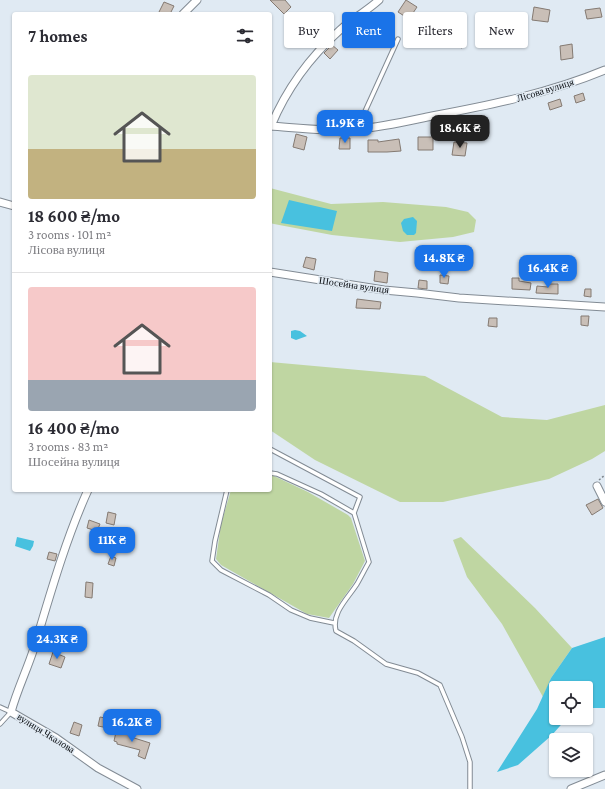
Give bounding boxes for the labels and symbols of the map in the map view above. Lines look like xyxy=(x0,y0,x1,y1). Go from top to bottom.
street label: Лісова вулиця xyxy=(515,76,575,104)
pin: 11.9K ₴ xyxy=(308,110,382,144)
pin: 18.6K ₴ xyxy=(423,115,497,149)
pin: 14.8K ₴ xyxy=(407,245,481,279)
pin: 16.4K ₴ xyxy=(511,255,585,289)
street label: Шосейна вулиця xyxy=(318,275,390,295)
pin: 11K ₴ xyxy=(84,527,140,561)
pin: 24.3K ₴ xyxy=(20,626,94,660)
pin: 16.2K ₴ xyxy=(95,709,169,743)
street label: вулиця Чкалова xyxy=(15,711,77,755)

